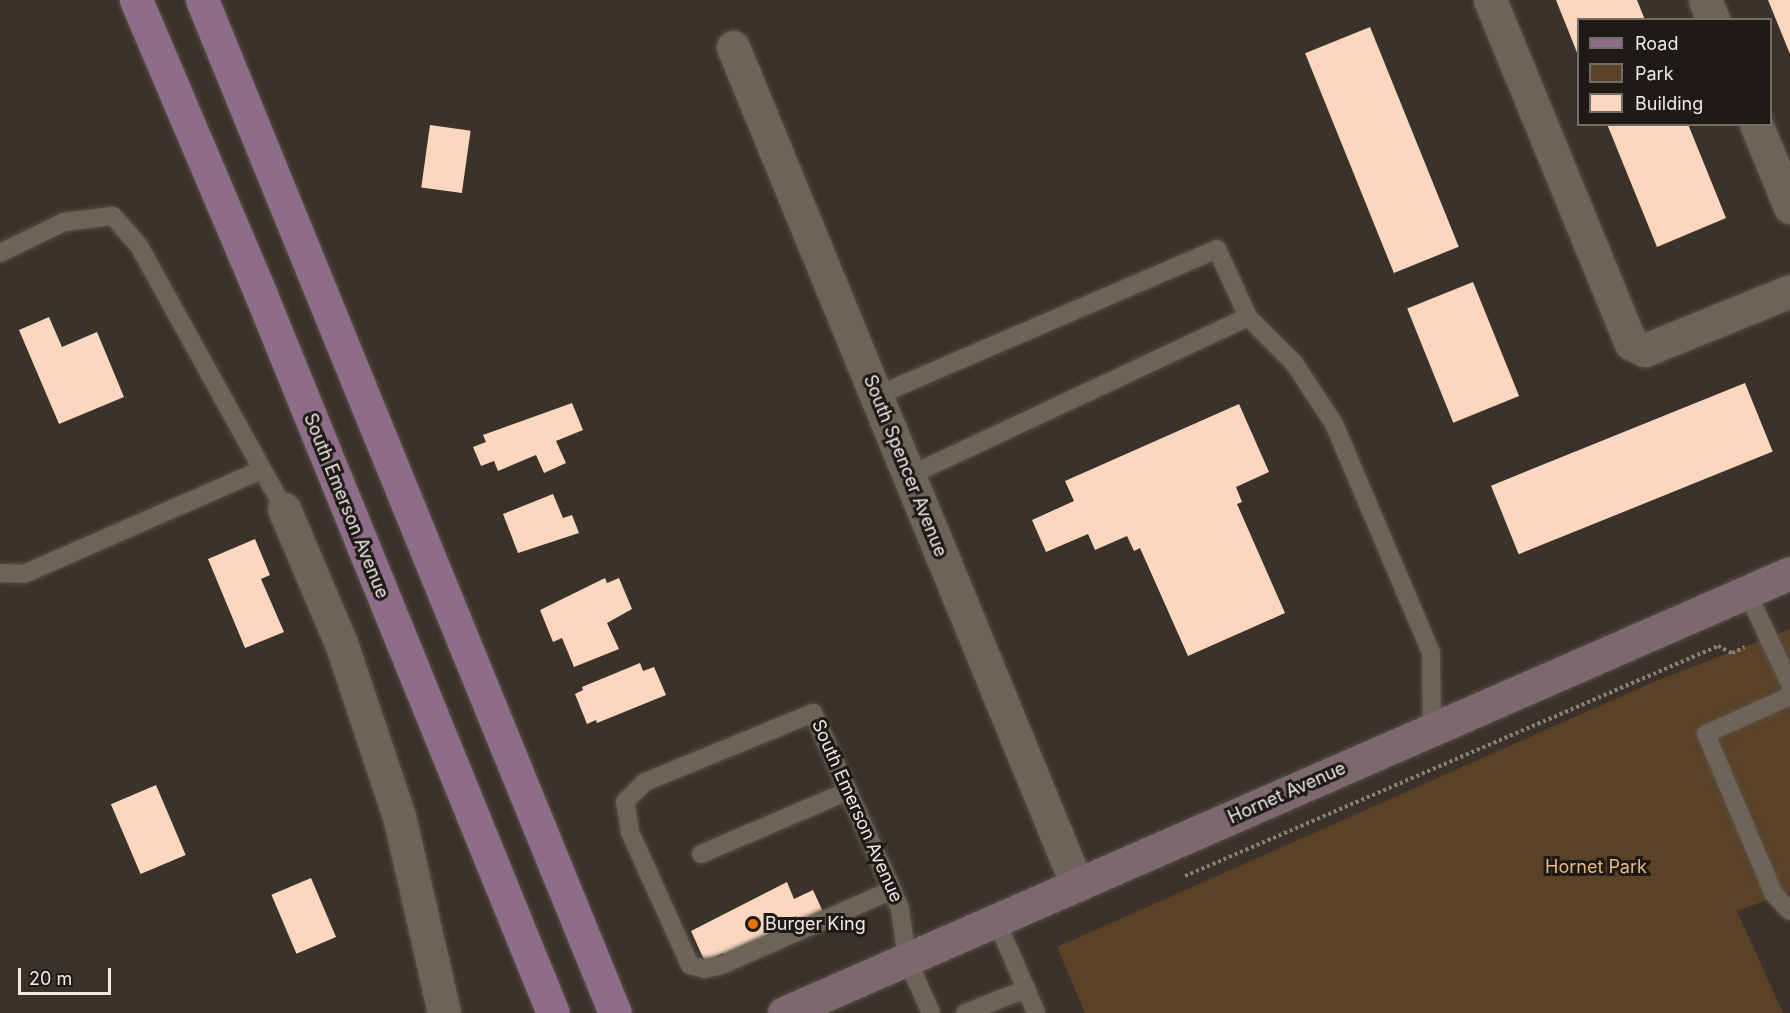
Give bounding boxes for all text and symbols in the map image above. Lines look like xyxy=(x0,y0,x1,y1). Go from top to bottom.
legend xyxy=(1577,18,1772,126)
text: Road xyxy=(1635,33,1678,54)
text: Park xyxy=(1635,63,1674,84)
text: Building xyxy=(1635,93,1703,114)
street label: South Spencer Avenue xyxy=(859,372,951,560)
street label: South Emerson Avenue xyxy=(299,410,393,602)
street label: South Emerson Avenue xyxy=(807,716,907,906)
street label: Hornet Avenue xyxy=(1225,757,1349,829)
park label: Hornet Park xyxy=(1545,856,1647,878)
place label: Burger King xyxy=(765,913,866,935)
marker: Burger King xyxy=(746,917,760,931)
scale bar xyxy=(21,956,114,994)
text: 20 m xyxy=(29,968,72,989)

